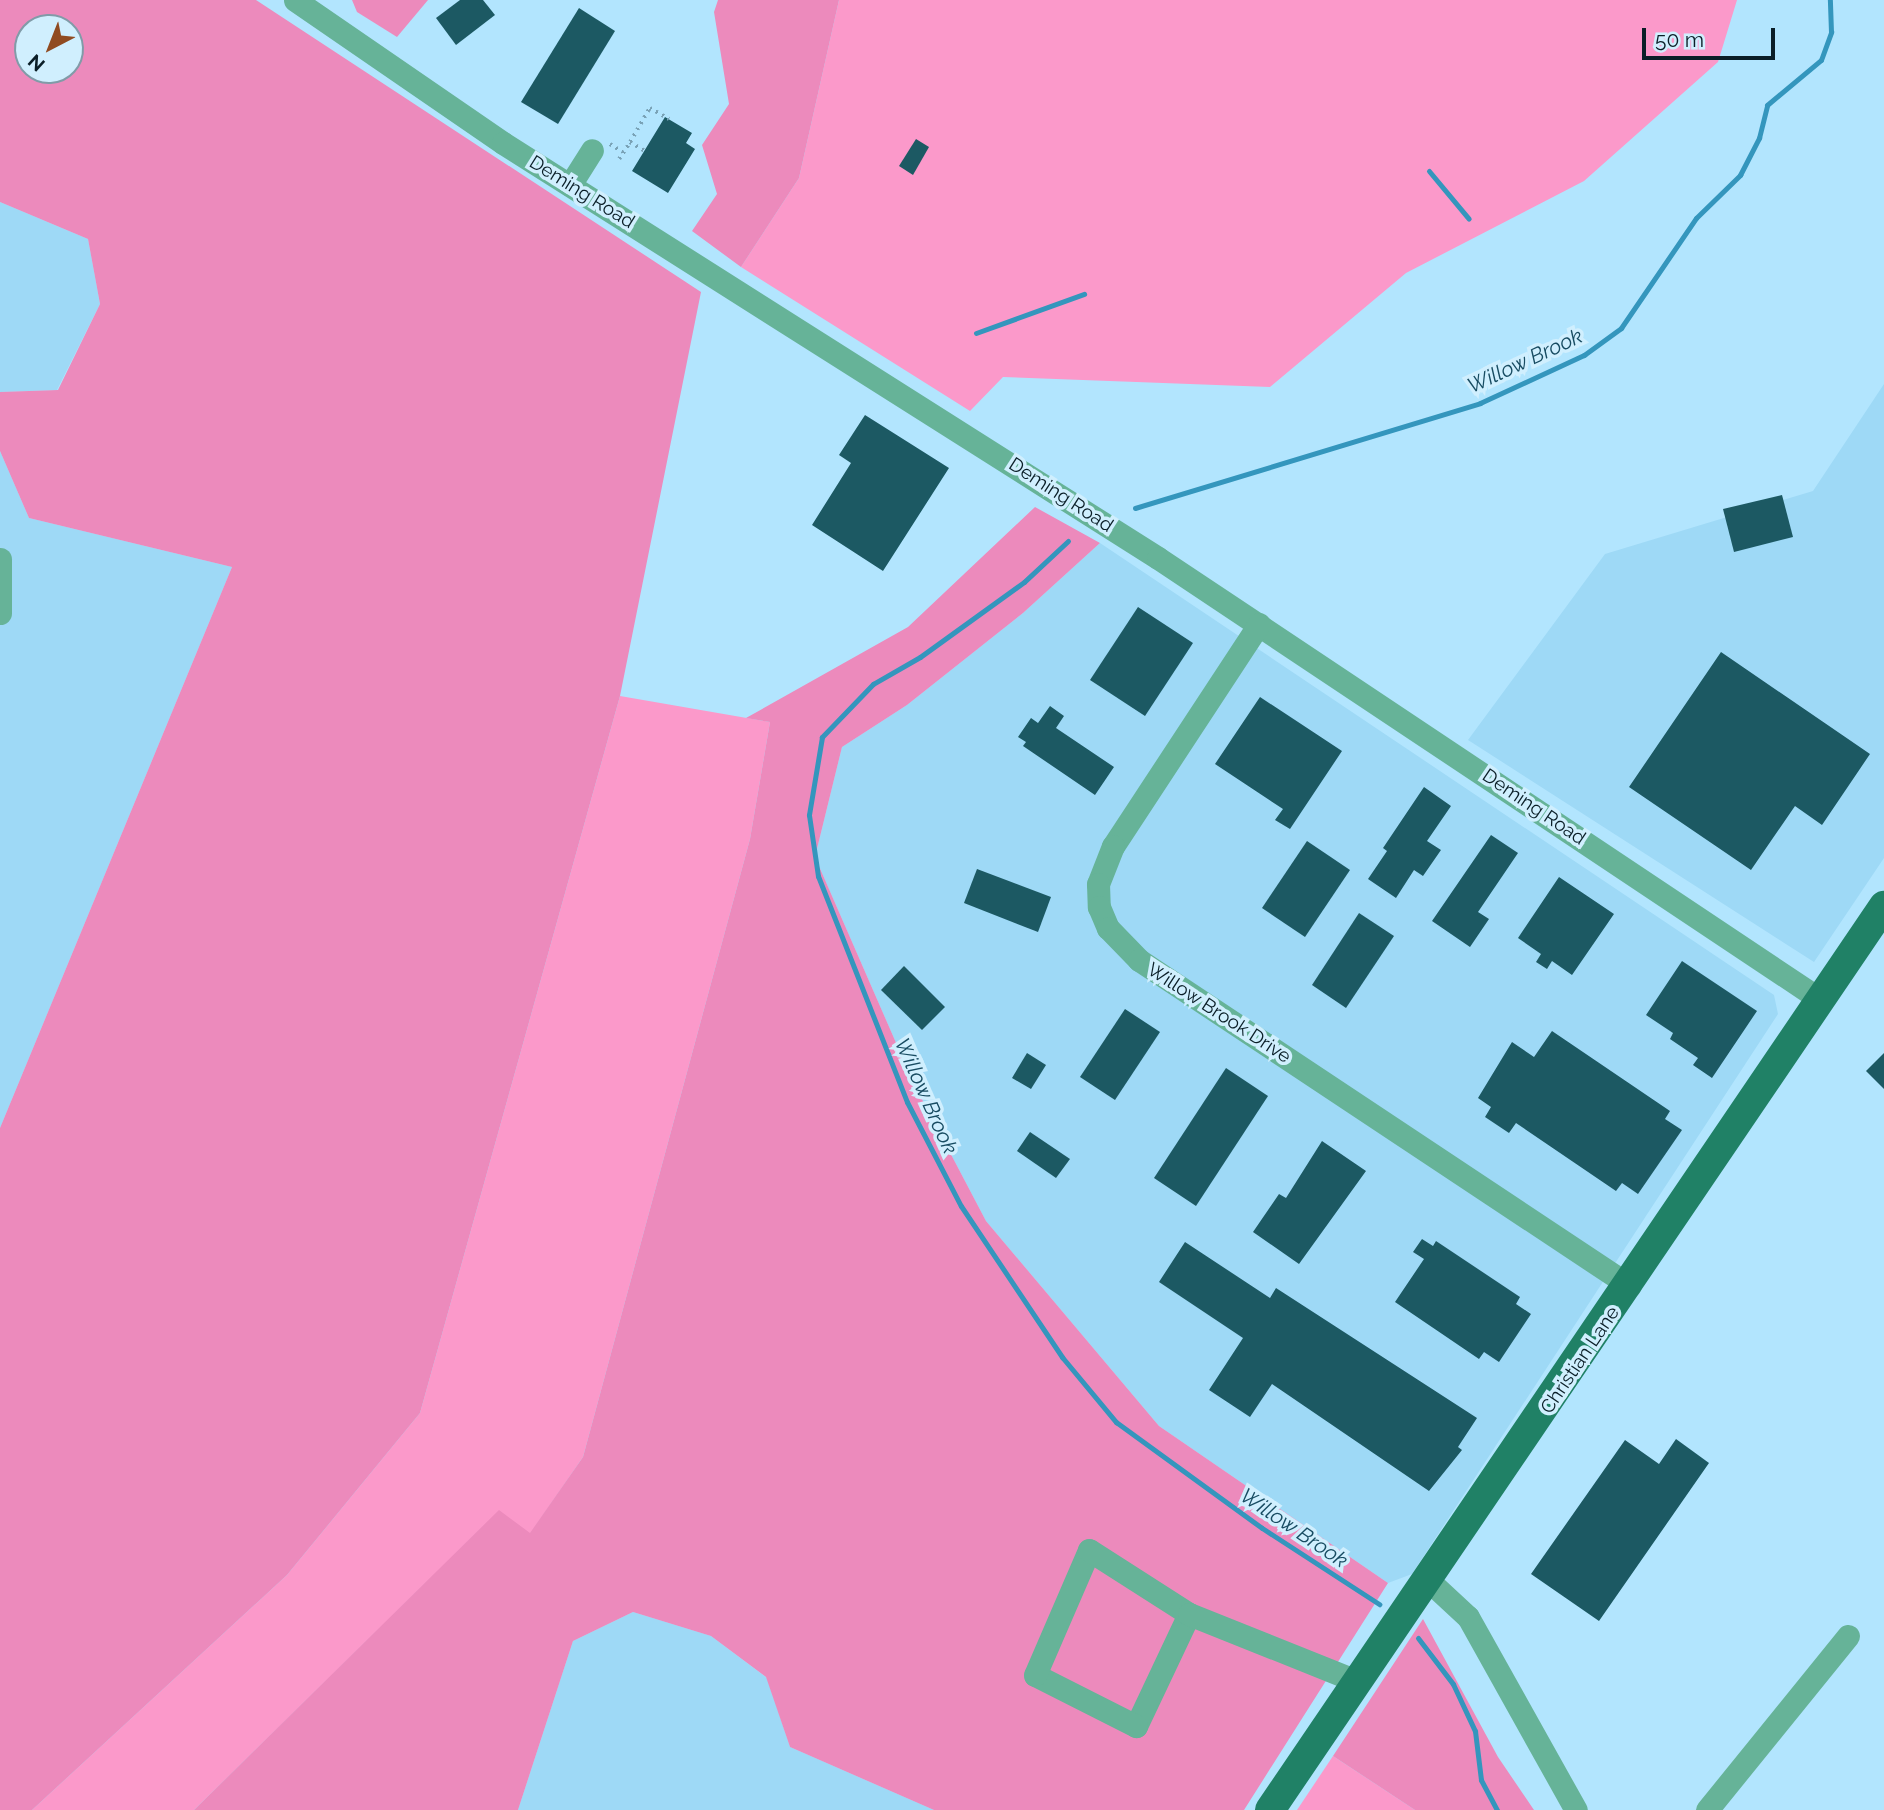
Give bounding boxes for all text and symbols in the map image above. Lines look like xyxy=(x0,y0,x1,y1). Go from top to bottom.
north arrow xyxy=(14,14,84,84)
scale bar xyxy=(1646,14,1779,58)
text: 50 m xyxy=(1655,27,1704,52)
text: N xyxy=(24,50,49,76)
street label: Deming Road xyxy=(525,151,639,233)
water label: Willow Brook xyxy=(1463,323,1587,399)
street label: Deming Road xyxy=(1005,453,1117,537)
street label: Deming Road xyxy=(1478,764,1590,850)
street label: Willow Brook Drive xyxy=(1143,958,1295,1068)
water label: Willow Brook xyxy=(889,1034,963,1158)
street label: Christian Lane xyxy=(1536,1302,1624,1418)
water label: Willow Brook xyxy=(1235,1483,1353,1573)

